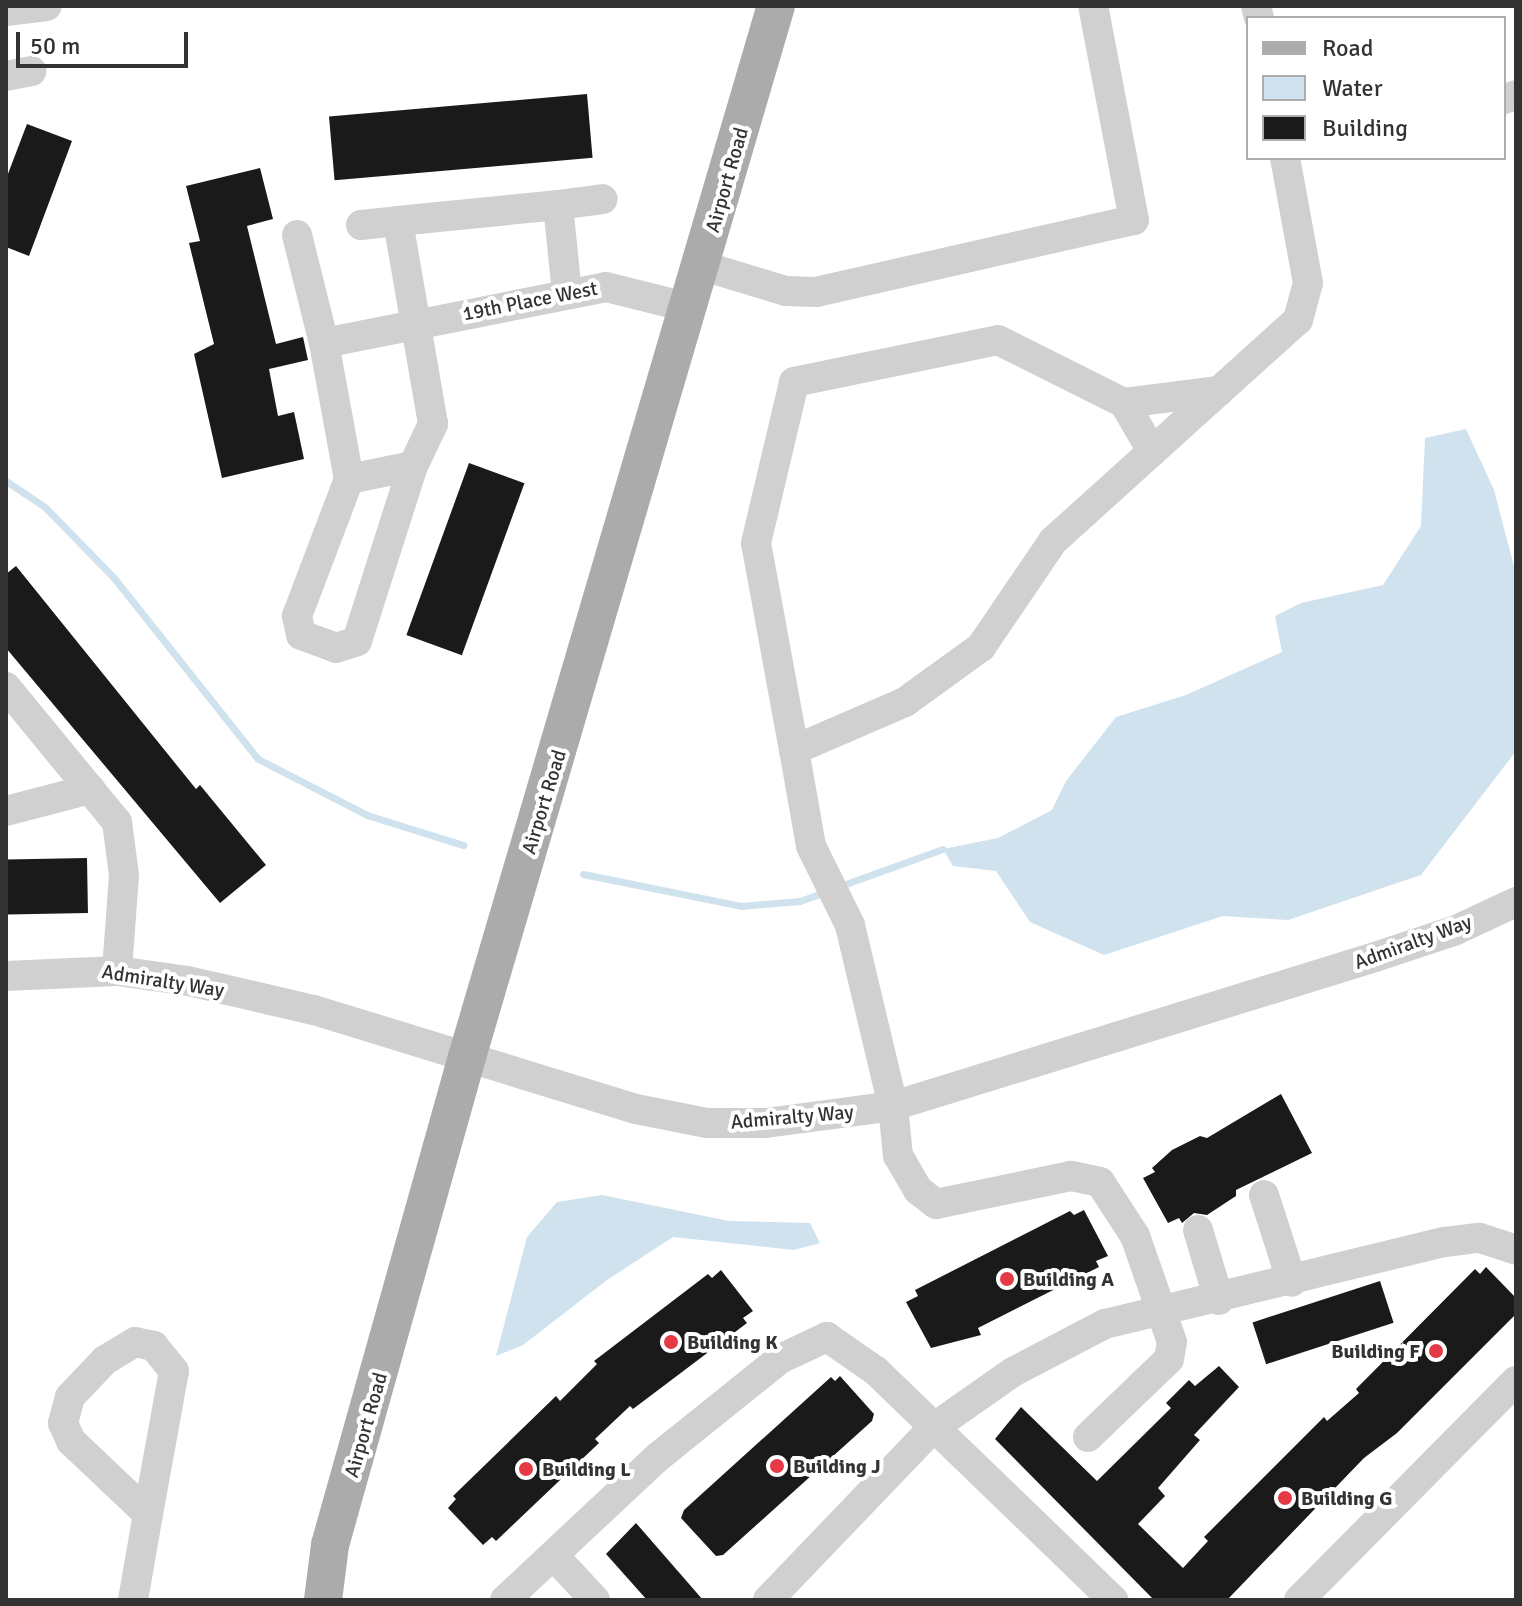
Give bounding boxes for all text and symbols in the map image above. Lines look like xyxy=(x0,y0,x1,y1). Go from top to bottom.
scale bar xyxy=(20,16,192,66)
legend xyxy=(1246,16,1506,160)
text: 50 m xyxy=(30,31,80,61)
text: Road xyxy=(1322,33,1373,63)
text: Water xyxy=(1322,73,1382,103)
text: Building xyxy=(1322,113,1408,143)
street label: Airport Road xyxy=(701,125,753,235)
street label: 19th Place West xyxy=(461,276,599,326)
street label: Airport Road xyxy=(517,747,571,857)
street label: Admiralty Way xyxy=(1351,910,1475,974)
street label: Admiralty Way xyxy=(100,960,226,1002)
street label: Admiralty Way xyxy=(730,1100,854,1134)
place label: Building A xyxy=(1023,1267,1114,1291)
marker: Building A xyxy=(998,1270,1016,1288)
place label: Building K xyxy=(687,1330,778,1354)
marker: Building K xyxy=(662,1333,680,1351)
place label: Building F xyxy=(1331,1339,1420,1363)
marker: Building F xyxy=(1427,1342,1445,1360)
street label: Airport Road xyxy=(340,1370,392,1480)
place label: Building J xyxy=(793,1454,881,1478)
place label: Building L xyxy=(542,1457,631,1481)
marker: Building J xyxy=(768,1457,786,1475)
marker: Building L xyxy=(517,1460,535,1478)
place label: Building G xyxy=(1301,1486,1392,1510)
marker: Building G xyxy=(1276,1489,1294,1507)

